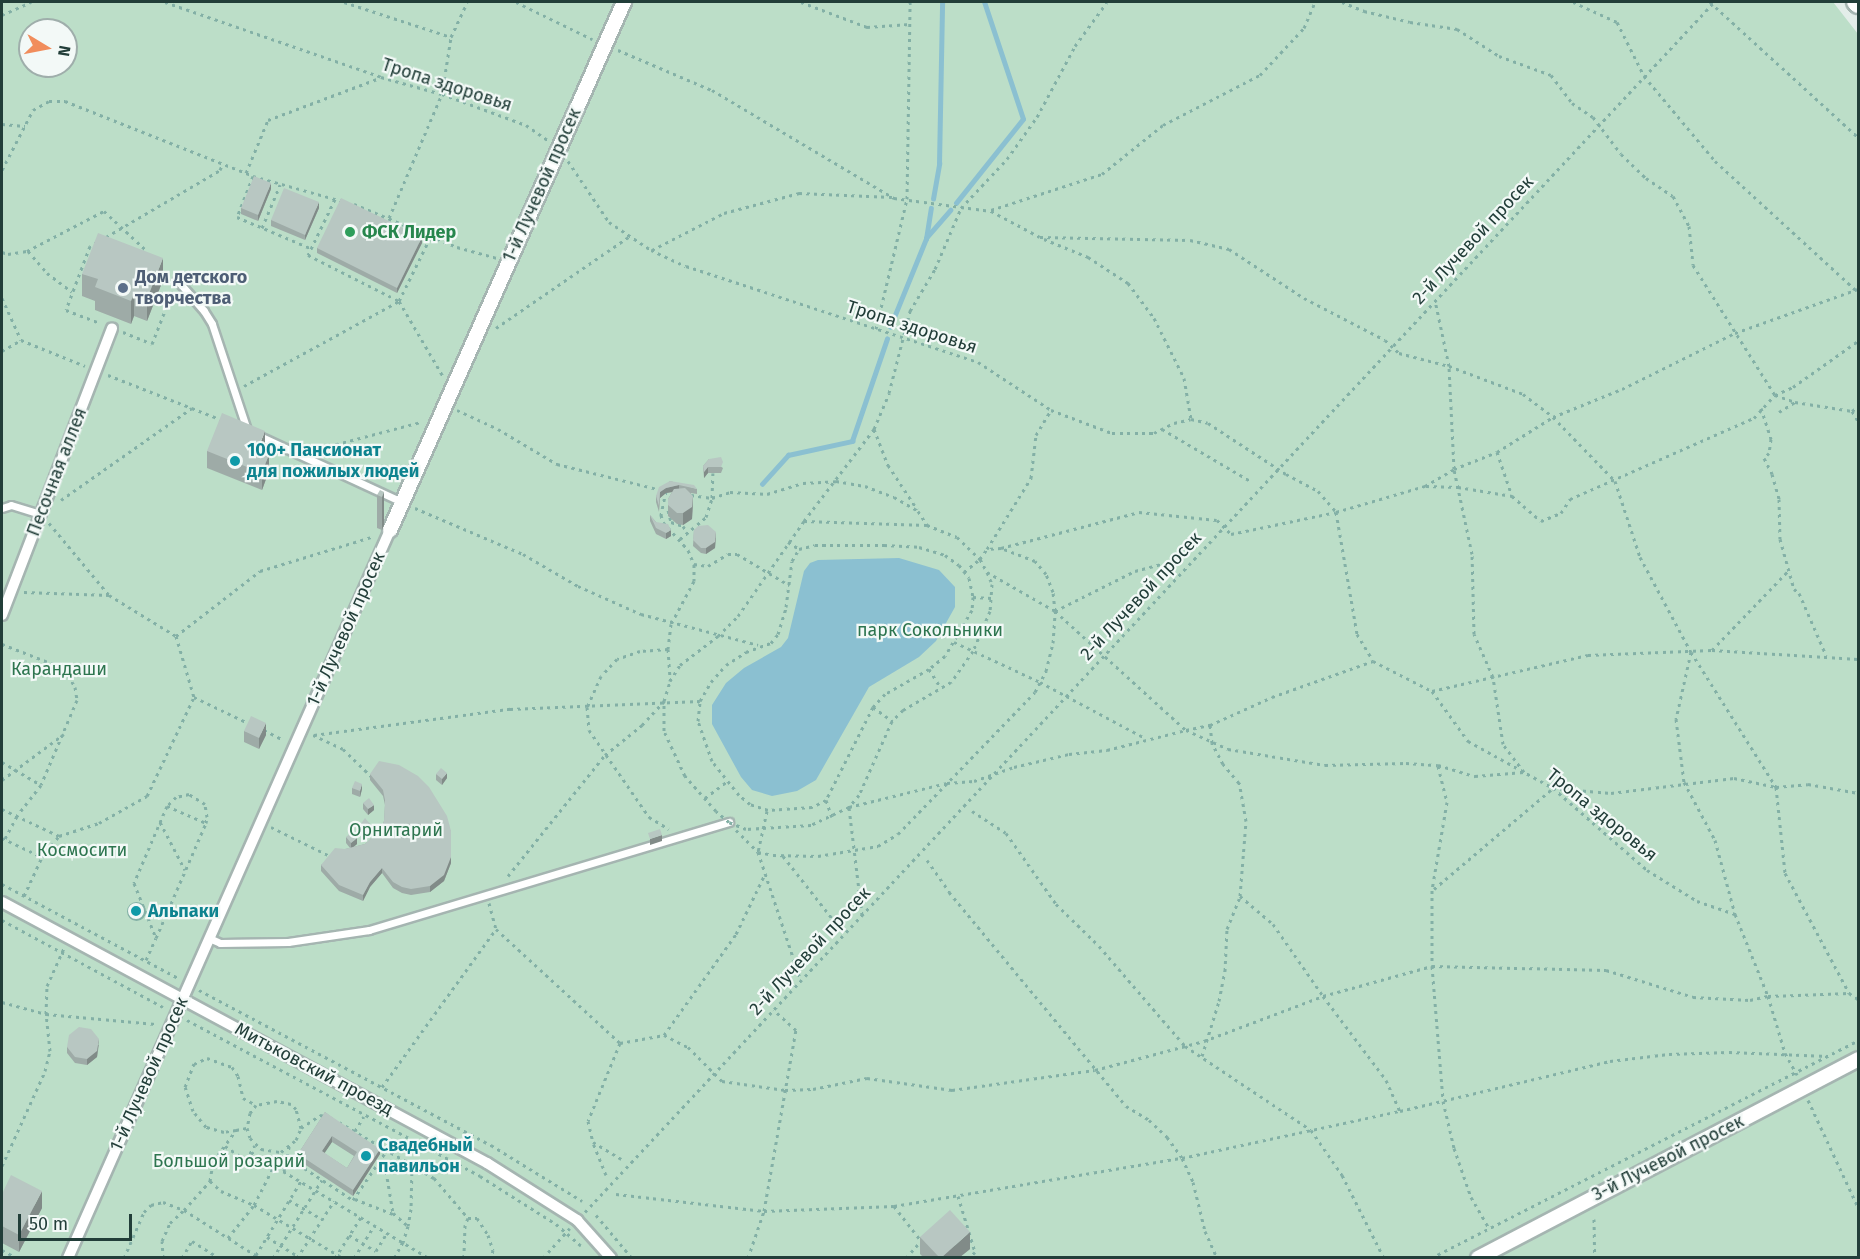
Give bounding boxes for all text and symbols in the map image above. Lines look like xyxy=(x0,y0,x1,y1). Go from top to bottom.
north arrow xyxy=(18,18,78,78)
text: N xyxy=(54,44,75,58)
street label: Тропа здоровья xyxy=(379,54,515,116)
street label: 1-й Лучевой просек xyxy=(498,105,586,265)
street label: 2-й Лучевой просек xyxy=(1408,171,1538,309)
place label: ФСК Лидер xyxy=(362,221,456,243)
marker: ФСК Лидер xyxy=(343,225,357,239)
place label: Дом детского творчества xyxy=(135,267,247,310)
marker: Дом детского творчества xyxy=(116,281,130,295)
street label: Тропа здоровья xyxy=(844,296,980,358)
street label: Песочная аллея xyxy=(23,405,91,539)
place label: 100+ Пансионат для пожилых людей xyxy=(247,440,419,482)
marker: 100+ Пансионат для пожилых людей xyxy=(228,454,242,468)
street label: 2-й Лучевой просек xyxy=(1076,527,1206,665)
street label: 1-й Лучевой просек xyxy=(302,549,390,709)
park label: парк Сокольники xyxy=(857,619,1003,641)
park label: Карандаши xyxy=(11,658,107,680)
street label: Тропа здоровья xyxy=(1543,764,1661,866)
park label: Орнитарий xyxy=(349,819,443,841)
park label: Космосити xyxy=(37,839,127,861)
street label: 2-й Лучевой просек xyxy=(745,882,875,1020)
place label: Альпаки xyxy=(148,900,219,922)
marker: Альпаки xyxy=(129,904,143,918)
street label: 1-й Лучевой просек xyxy=(105,994,193,1154)
street label: Митьковский проезд xyxy=(231,1018,397,1120)
street label: 3-й Лучевой просек xyxy=(1588,1110,1748,1206)
place label: Свадебный павильон xyxy=(378,1135,473,1178)
marker: Свадебный павильон xyxy=(359,1149,373,1163)
park label: Большой розарий xyxy=(153,1150,305,1172)
scale bar xyxy=(21,1202,135,1240)
text: 50 m xyxy=(29,1213,68,1235)

